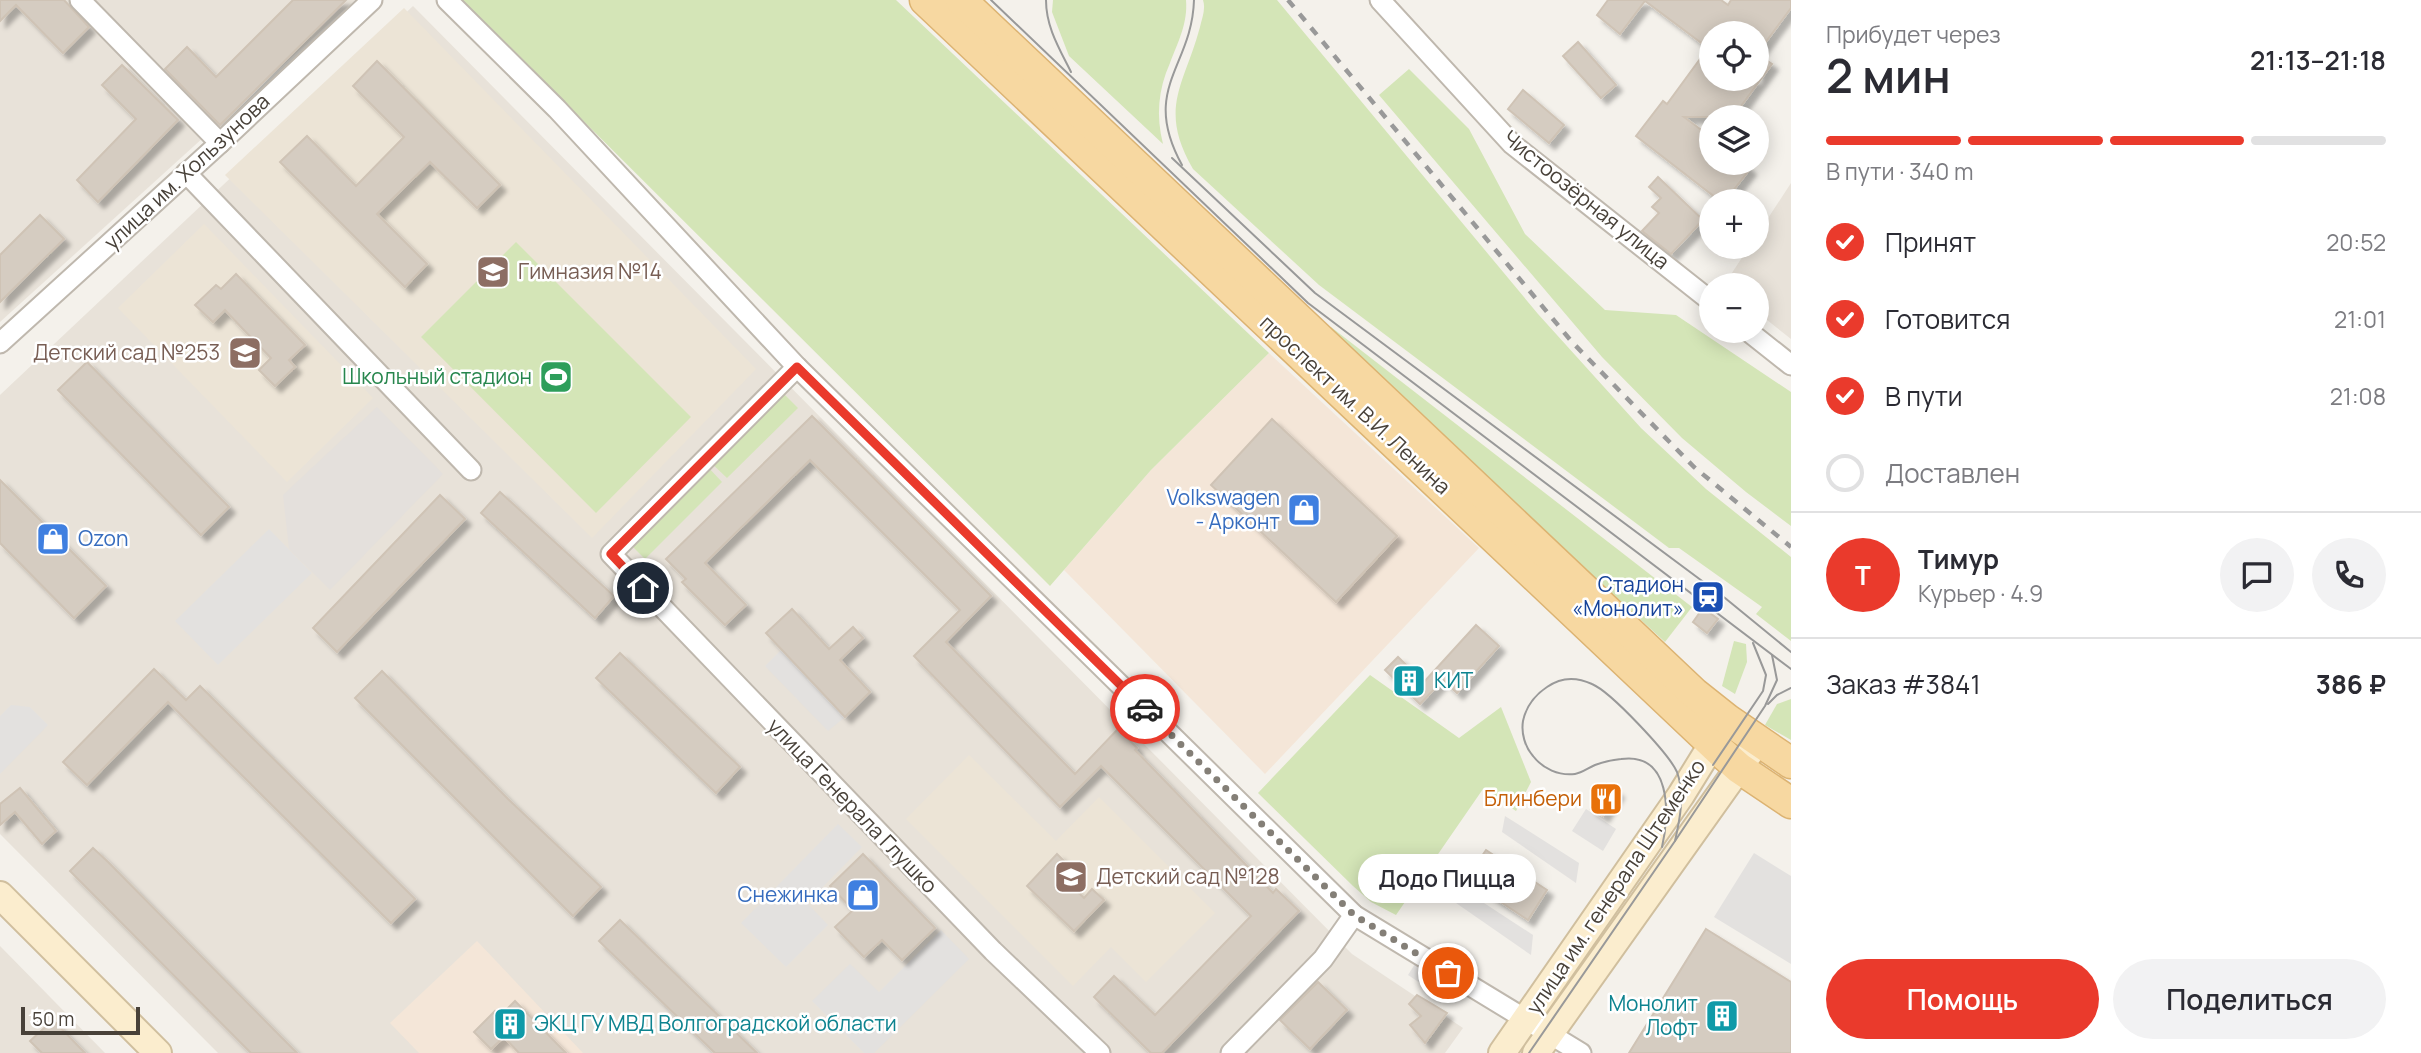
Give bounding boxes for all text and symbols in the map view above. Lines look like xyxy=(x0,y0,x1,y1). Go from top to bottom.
text: Прибудет через xyxy=(1826,18,2001,50)
map controls xyxy=(1699,21,1769,343)
button: locate xyxy=(1699,21,1769,91)
text: 21:13–21:18 xyxy=(2250,42,2386,78)
text: 2 мин xyxy=(1826,44,1951,107)
street label: улица им. Хользунова xyxy=(97,87,275,256)
button: layers xyxy=(1699,105,1769,175)
street label: Чистоозёрная улица xyxy=(1498,123,1676,275)
text: В пути · 340 m xyxy=(1826,155,1973,187)
button: + xyxy=(1699,189,1769,259)
icon: check xyxy=(1826,223,1864,261)
text: Принят xyxy=(1885,224,1976,260)
text: 20:52 xyxy=(2326,226,2386,258)
school or university icon: Гимназия №14 xyxy=(474,253,512,291)
place label: Гимназия №14 xyxy=(518,257,662,285)
button: − xyxy=(1699,273,1769,343)
icon: check xyxy=(1826,300,1864,338)
text: Готовится xyxy=(1885,301,2010,337)
text: 21:01 xyxy=(2334,303,2386,335)
street label: проспект им. В.И. Ленина xyxy=(1254,309,1457,500)
school or university icon: Детский сад №253 xyxy=(226,334,264,372)
place label: Детский сад №253 xyxy=(33,338,220,366)
sports icon: Школьный стадион xyxy=(537,358,575,396)
place label: Школьный стадион xyxy=(342,362,532,390)
icon: check xyxy=(1826,377,1864,415)
text: В пути xyxy=(1885,378,1963,414)
text: 21:08 xyxy=(2330,380,2386,412)
text: Доставлен xyxy=(1885,455,2020,491)
place label: Volkswagen - Арконт xyxy=(1166,483,1280,535)
shop icon: Volkswagen - Арконт xyxy=(1285,491,1323,529)
shop icon: Ozon xyxy=(34,520,72,558)
place label: Ozon xyxy=(78,524,128,552)
button: chat xyxy=(2220,538,2294,612)
button: phone xyxy=(2312,538,2386,612)
text: Тимур xyxy=(1918,541,1999,577)
text: Т xyxy=(1855,557,1871,593)
pin xyxy=(613,558,673,618)
icon: home xyxy=(624,569,662,607)
place label: Стадион «Монолит» xyxy=(1572,570,1684,622)
text: Курьер · 4.9 xyxy=(1918,577,2043,609)
station icon: Стадион «Монолит» xyxy=(1689,578,1727,616)
building icon: КИТ xyxy=(1390,662,1428,700)
place label: КИТ xyxy=(1434,666,1474,694)
text: Заказ #3841 xyxy=(1826,666,1981,702)
text: 386 ₽ xyxy=(2316,666,2386,702)
courier xyxy=(1110,674,1180,744)
icon: car xyxy=(1126,690,1164,728)
street label: улица Генерала Глушко xyxy=(762,712,944,899)
street label: улица им. генерала Штеменко xyxy=(1519,754,1711,1019)
restaurant icon: Блинбери xyxy=(1587,780,1625,818)
place label: Блинбери xyxy=(1484,784,1582,812)
callout: Додо Пицца xyxy=(1359,854,1537,903)
school or university icon: Детский сад №128 xyxy=(1052,858,1090,896)
place label: Детский сад №128 xyxy=(1096,862,1280,890)
text: Додо Пицца xyxy=(1379,862,1515,894)
shop icon: Снежинка xyxy=(844,876,882,914)
place label: Снежинка xyxy=(738,880,838,908)
pin xyxy=(1418,943,1478,1003)
icon: bag xyxy=(1429,954,1467,992)
button: Помощь xyxy=(1826,959,2099,1039)
button: Поделиться xyxy=(2113,959,2386,1039)
place label: Монолит Лофт xyxy=(1608,989,1698,1041)
building icon: Монолит Лофт xyxy=(1703,997,1741,1035)
scale bar xyxy=(21,1004,140,1036)
building icon: ЭКЦ ГУ МВД Волгоградской области xyxy=(491,1005,529,1043)
text: 50 m xyxy=(32,1006,74,1032)
place label: ЭКЦ ГУ МВД Волгоградской области xyxy=(534,1009,897,1037)

